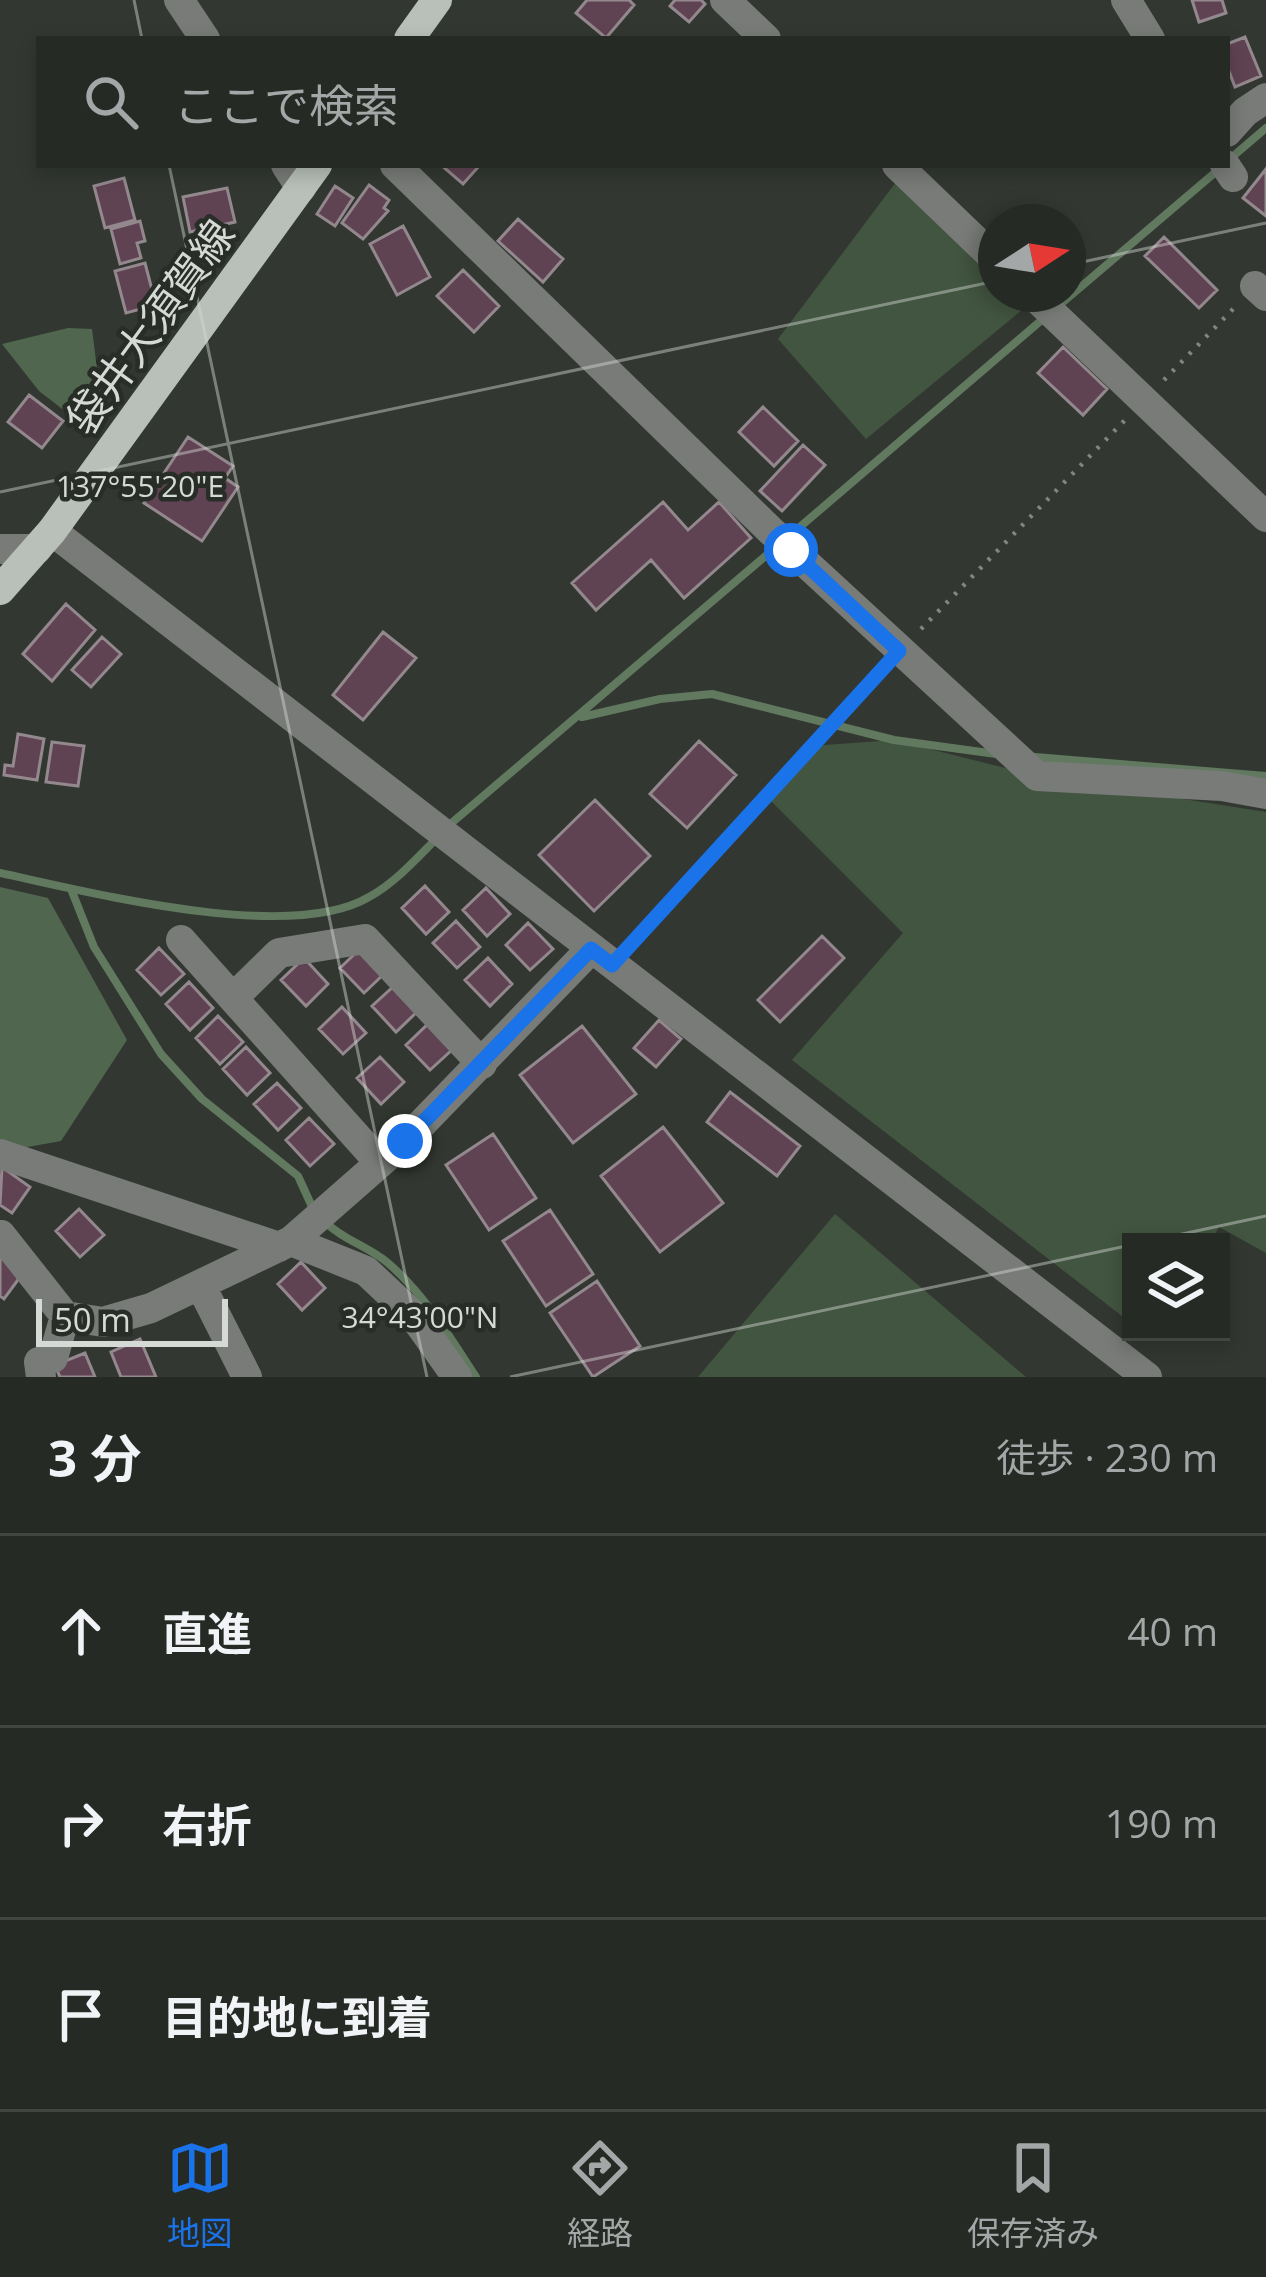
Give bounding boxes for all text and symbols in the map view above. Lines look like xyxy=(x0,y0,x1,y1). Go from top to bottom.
search box xyxy=(36,36,1230,168)
icon: search xyxy=(78,69,144,135)
text: ここで検索 xyxy=(174,74,399,135)
north arrow xyxy=(978,204,1086,312)
street label: 袋井大須賀線 xyxy=(52,207,246,445)
text: 137°55'20"E xyxy=(56,465,224,506)
route start xyxy=(764,523,818,577)
route end xyxy=(378,1114,432,1168)
map controls xyxy=(1122,1233,1230,1341)
button: layers xyxy=(1122,1233,1230,1341)
scale bar xyxy=(36,1293,228,1346)
text: 34°43'00"N xyxy=(342,1296,498,1337)
text: 50 m xyxy=(54,1297,131,1342)
text: 3 分 xyxy=(48,1422,141,1492)
text: 徒歩 · 230 m xyxy=(996,1430,1218,1483)
icon: ahead xyxy=(48,1598,114,1664)
text: 直進 xyxy=(162,1602,252,1663)
text: 40 m xyxy=(1127,1604,1218,1657)
icon: right xyxy=(48,1790,114,1856)
text: 右折 xyxy=(162,1794,252,1855)
text: 190 m xyxy=(1105,1796,1218,1849)
icon: arrive xyxy=(48,1982,114,2048)
text: 目的地に到着 xyxy=(162,1986,432,2047)
tab: 地図 xyxy=(167,2135,233,2255)
tab: 経路 xyxy=(567,2135,633,2255)
tab: 保存済み xyxy=(967,2135,1099,2255)

